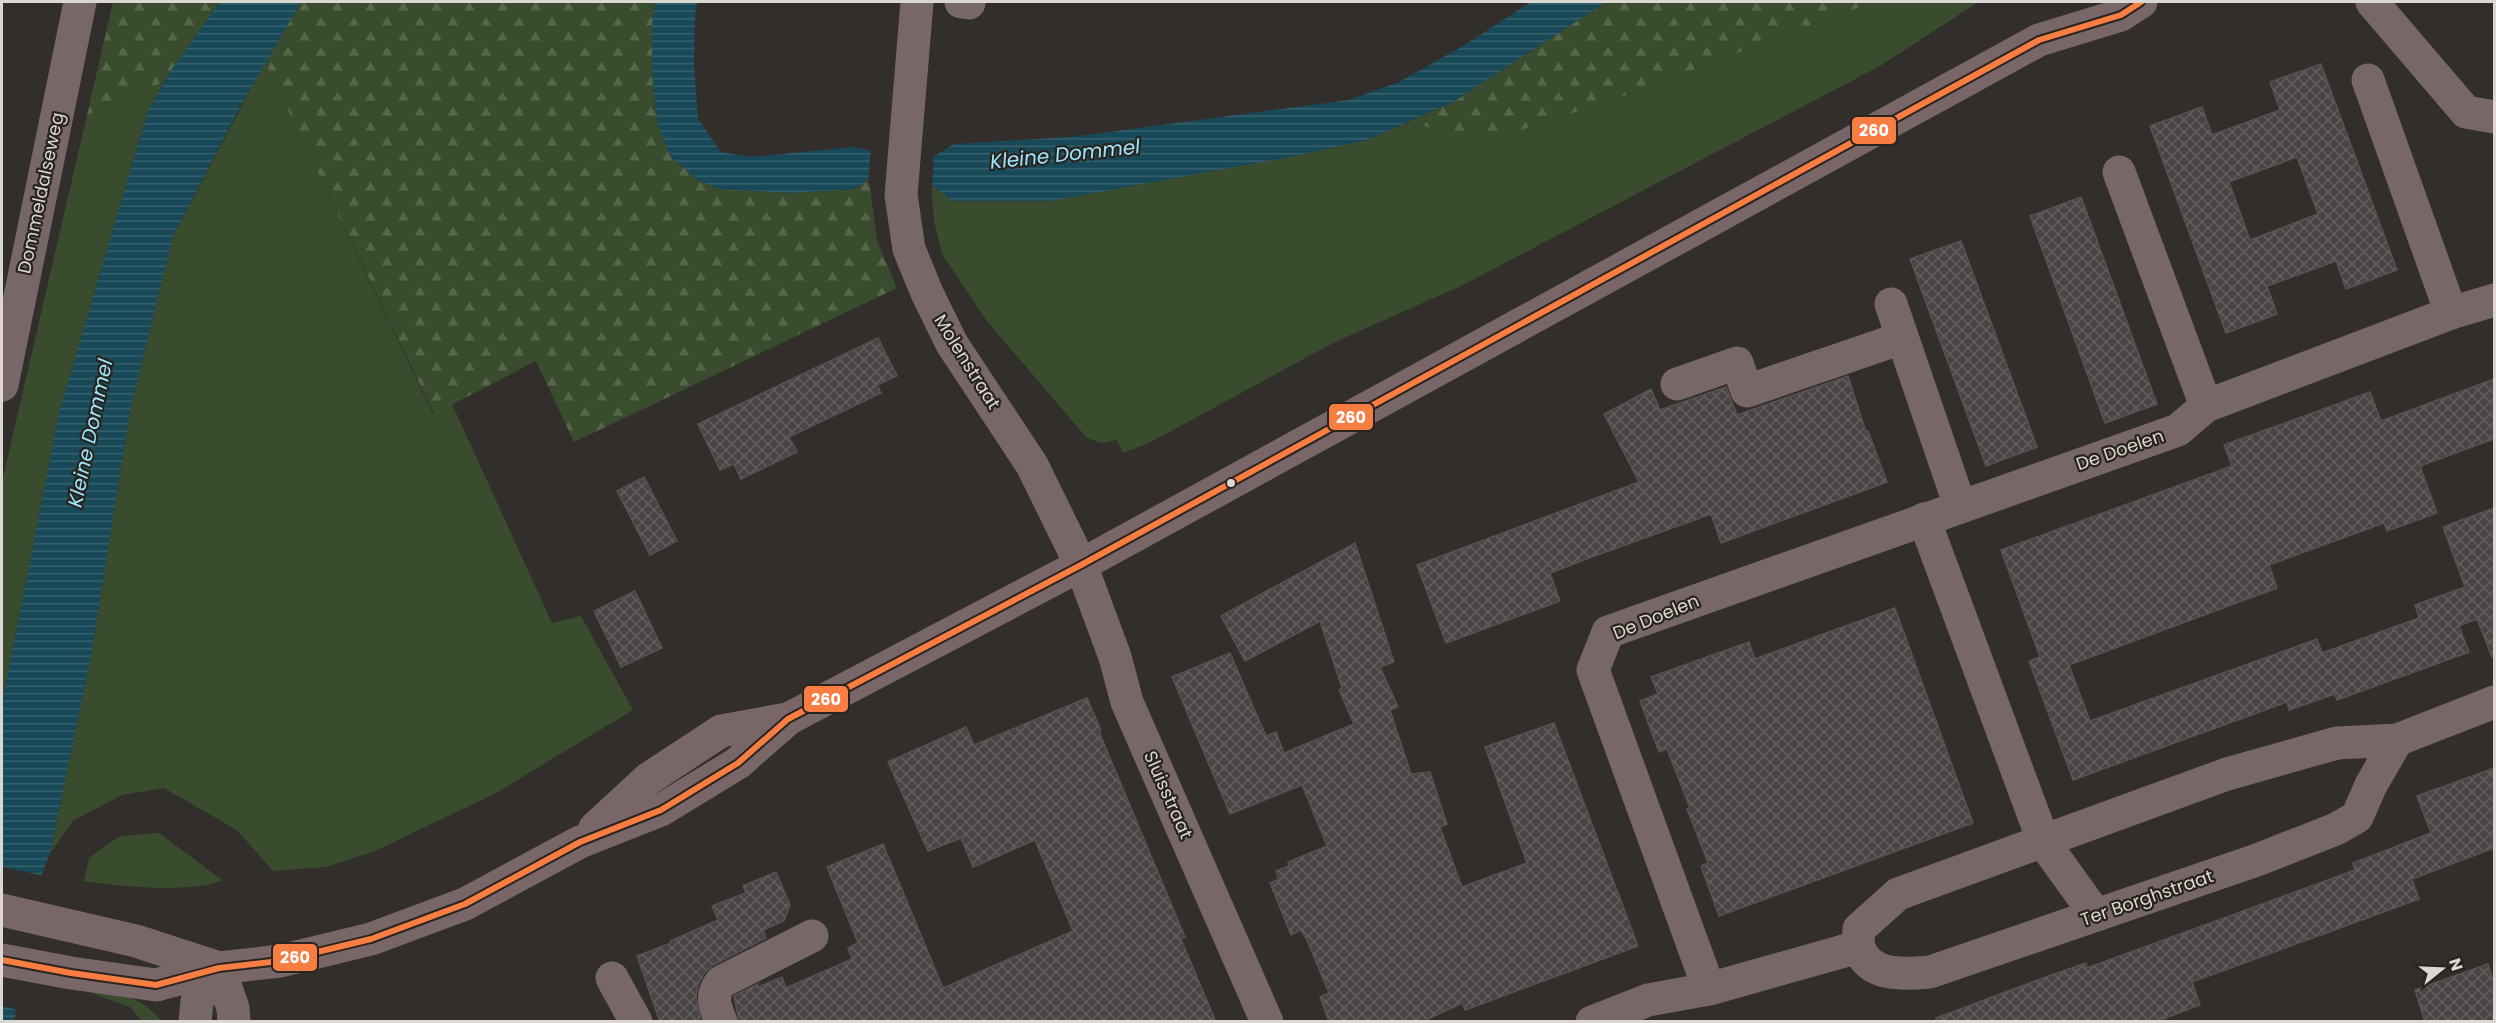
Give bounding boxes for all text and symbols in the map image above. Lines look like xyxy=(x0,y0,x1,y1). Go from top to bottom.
street label: Dommeldalseweg xyxy=(11,110,70,276)
line badge: 260 xyxy=(1851,116,1897,145)
text: 260 xyxy=(1859,119,1889,142)
water label: Kleine Dommel xyxy=(989,132,1142,176)
street label: Molenstraat xyxy=(928,309,1007,414)
water label: Kleine Dommel xyxy=(61,356,119,510)
line badge: 260 xyxy=(1328,403,1374,431)
text: 260 xyxy=(1336,406,1366,429)
street label: De Doelen xyxy=(2073,423,2167,476)
unlabelled marker xyxy=(1225,477,1237,489)
street label: De Doelen xyxy=(1609,588,1703,645)
line badge: 260 xyxy=(803,685,849,713)
text: 260 xyxy=(811,688,841,711)
street label: Sluisstraat xyxy=(1138,747,1199,843)
street label: Ter Borghstraat xyxy=(2077,863,2217,932)
north arrow xyxy=(2412,939,2472,999)
line badge: 260 xyxy=(272,943,318,972)
text: 260 xyxy=(280,946,310,969)
text: N xyxy=(2443,955,2469,974)

